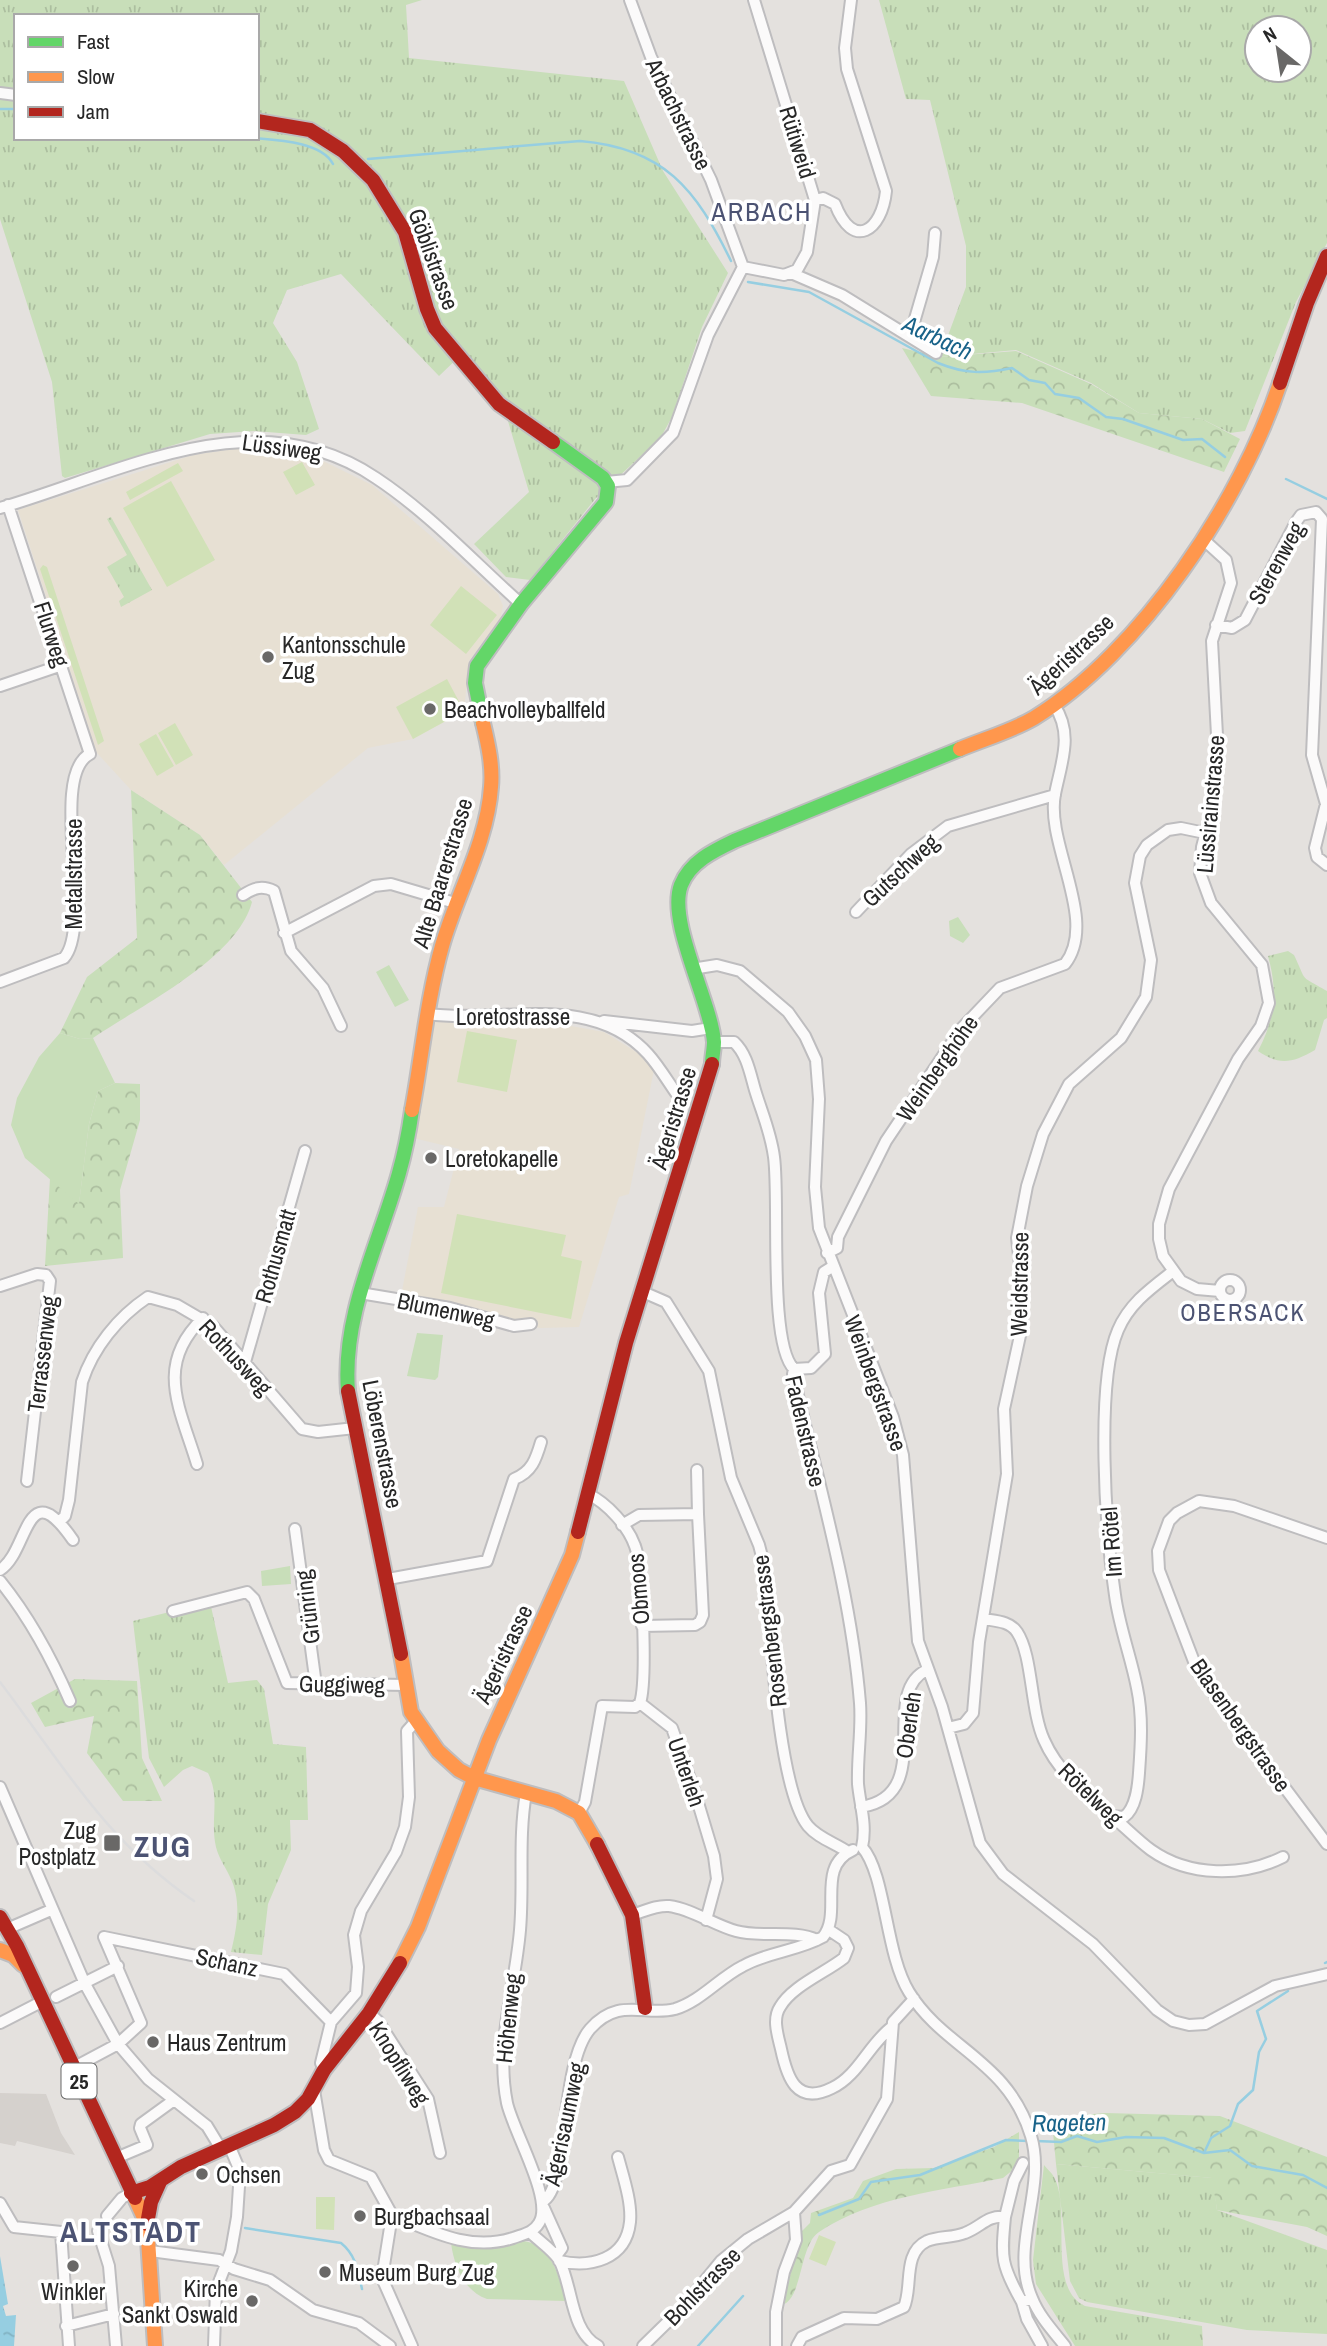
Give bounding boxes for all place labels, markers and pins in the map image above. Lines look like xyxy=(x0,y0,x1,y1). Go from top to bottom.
place label: Kantonsschule Zug xyxy=(282,629,406,686)
marker: Kantonsschule Zug xyxy=(260,649,276,665)
place label: Beachvolleyballfeld xyxy=(444,694,605,725)
marker: Beachvolleyballfeld xyxy=(422,701,438,717)
place label: Loretokapelle xyxy=(445,1143,558,1174)
marker: Loretokapelle xyxy=(423,1150,439,1166)
place label: Zug Postplatz xyxy=(18,1815,97,1872)
marker: Zug Postplatz xyxy=(102,1833,122,1853)
place label: Haus Zentrum xyxy=(167,2027,287,2058)
marker: Haus Zentrum xyxy=(145,2034,161,2050)
place label: Ochsen xyxy=(216,2159,281,2190)
marker: Ochsen xyxy=(194,2166,210,2182)
place label: Burgbachsaal xyxy=(374,2201,489,2232)
marker: Burgbachsaal xyxy=(352,2208,368,2224)
place label: Museum Burg Zug xyxy=(339,2257,495,2288)
marker: Winkler xyxy=(65,2258,81,2274)
marker: Museum Burg Zug xyxy=(317,2264,333,2280)
place label: Kirche Sankt Oswald xyxy=(122,2273,238,2330)
place label: Winkler xyxy=(41,2276,106,2307)
marker: Kirche Sankt Oswald xyxy=(244,2293,260,2309)

